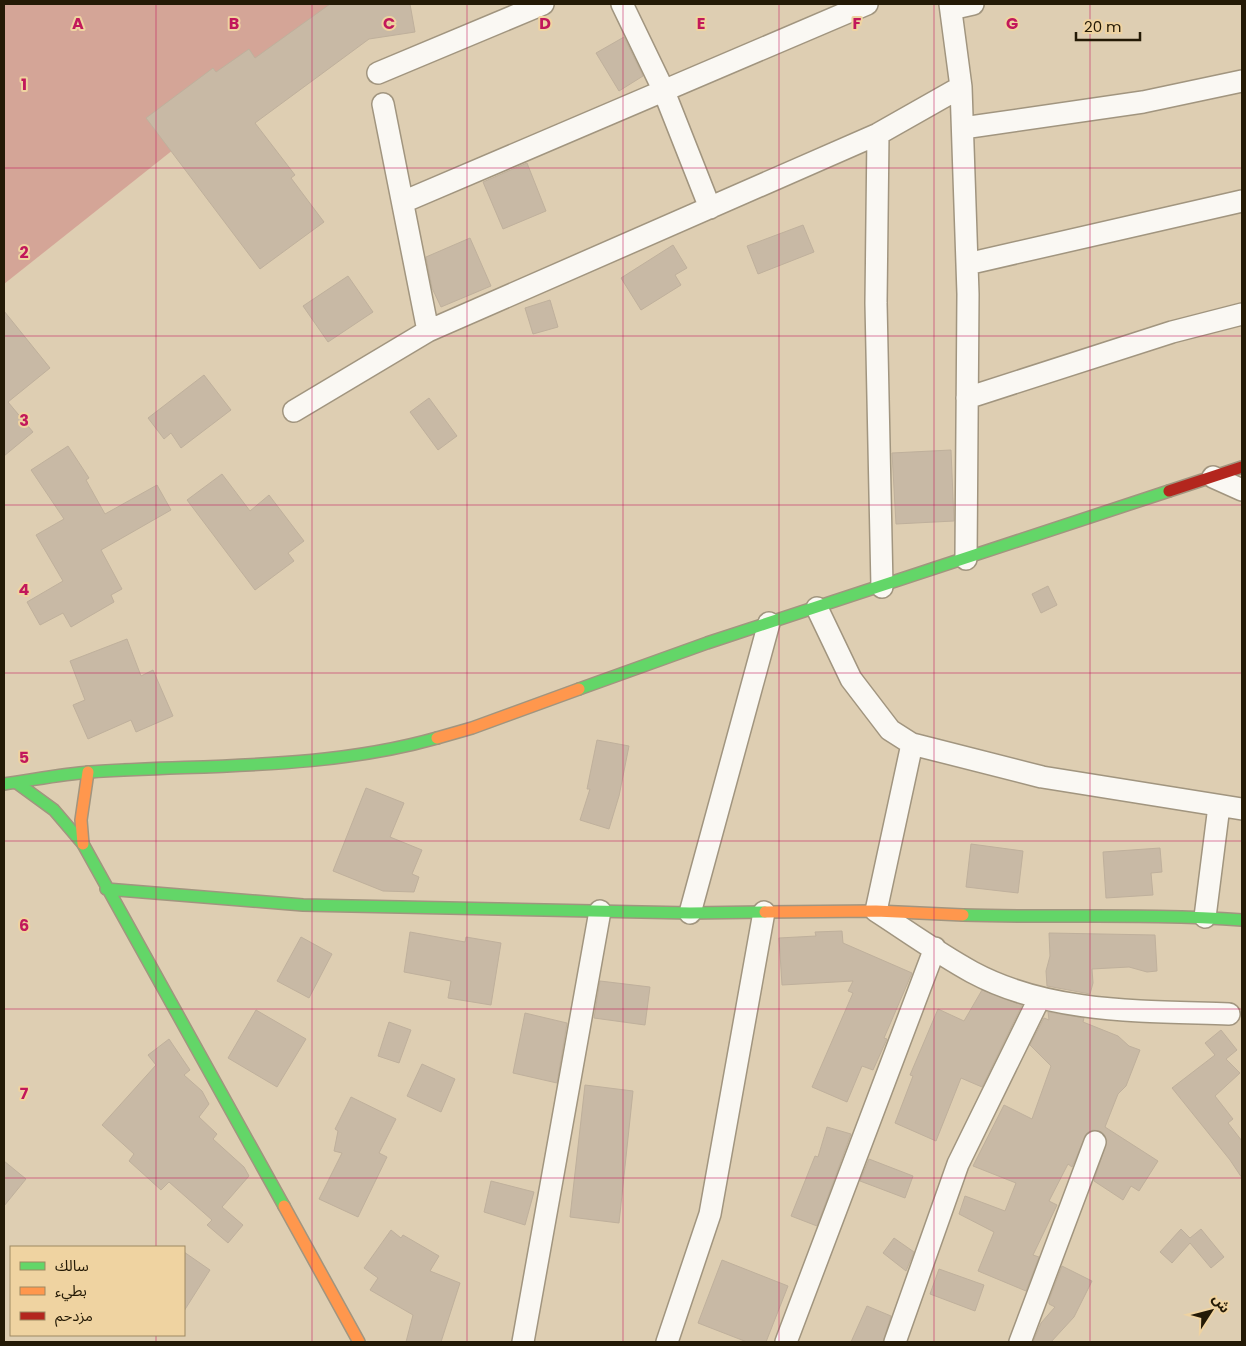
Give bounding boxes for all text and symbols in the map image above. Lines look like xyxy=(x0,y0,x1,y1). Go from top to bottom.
scale bar xyxy=(1076,10,1140,42)
text: A xyxy=(72,12,84,35)
text: B xyxy=(229,12,239,35)
text: C xyxy=(383,12,395,35)
text: D xyxy=(539,12,551,35)
text: E xyxy=(697,12,705,35)
text: F xyxy=(853,12,862,35)
text: G xyxy=(1006,12,1018,35)
text: 20 m xyxy=(1084,16,1122,37)
text: 1 xyxy=(21,73,27,96)
text: 2 xyxy=(19,241,29,264)
text: 3 xyxy=(19,409,29,432)
text: 4 xyxy=(19,578,30,601)
text: 5 xyxy=(19,746,29,769)
text: 6 xyxy=(19,914,29,937)
text: 7 xyxy=(20,1082,29,1105)
legend xyxy=(10,1246,185,1336)
text: سالك xyxy=(55,1255,89,1276)
text: بطيء xyxy=(55,1280,87,1302)
north arrow xyxy=(1186,1286,1236,1336)
text: ش xyxy=(1208,1290,1235,1317)
text: مزدحم xyxy=(55,1305,93,1327)

